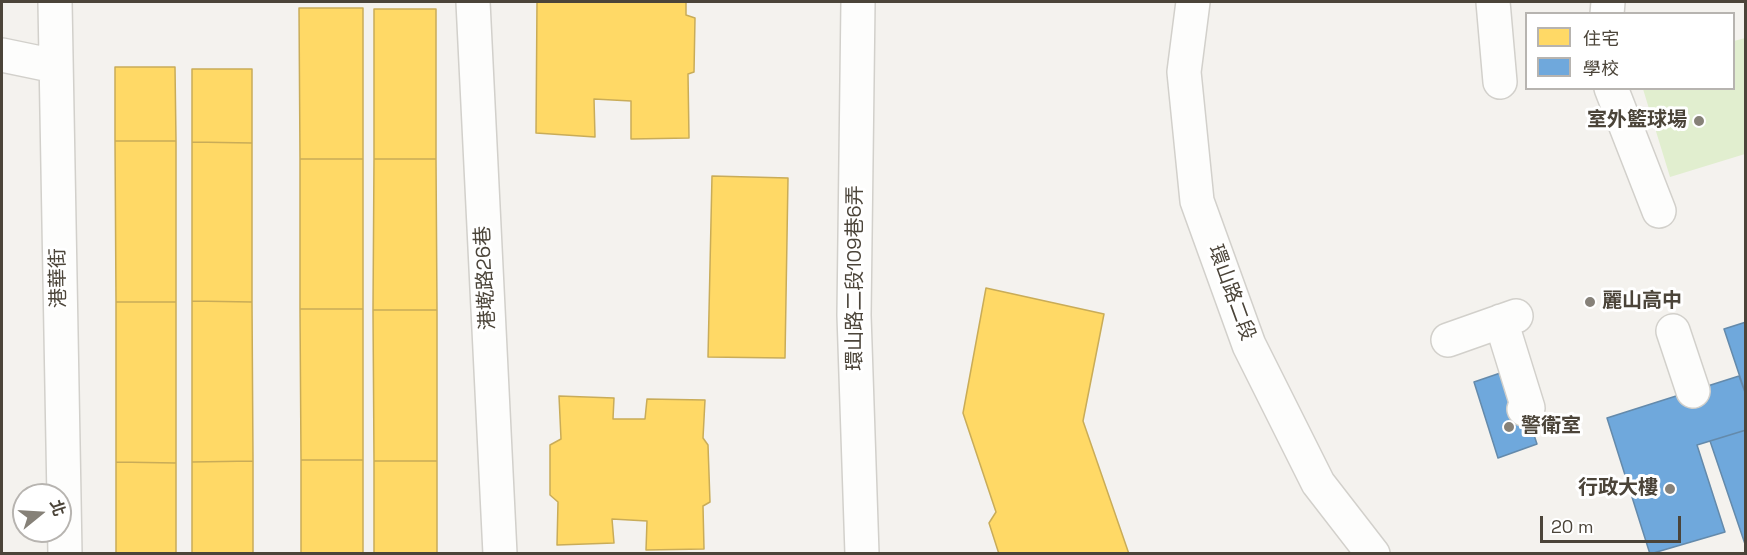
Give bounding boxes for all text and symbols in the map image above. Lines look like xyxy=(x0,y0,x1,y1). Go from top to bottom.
legend xyxy=(1525,12,1735,90)
text: 住宅 xyxy=(1583,27,1619,50)
text: 學校 xyxy=(1583,57,1619,80)
place label: 室外籃球場 xyxy=(1587,109,1687,133)
marker: 室外籃球場 xyxy=(1692,114,1706,128)
street label: 環山路二段109巷6弄 xyxy=(844,185,868,371)
street label: 港墘路26巷 xyxy=(471,225,501,331)
street label: 環山路二段 xyxy=(1203,242,1259,344)
street label: 港華街 xyxy=(46,248,72,308)
place label: 麗山高中 xyxy=(1602,290,1682,314)
marker: 麗山高中 xyxy=(1583,295,1597,309)
place label: 警衛室 xyxy=(1521,415,1581,439)
marker: 警衛室 xyxy=(1502,420,1516,434)
place label: 行政大樓 xyxy=(1578,477,1658,501)
marker: 行政大樓 xyxy=(1663,482,1677,496)
north arrow xyxy=(12,483,72,543)
text: 北 xyxy=(45,497,70,519)
scale bar xyxy=(1543,504,1684,542)
text: 20 m xyxy=(1551,515,1594,538)

